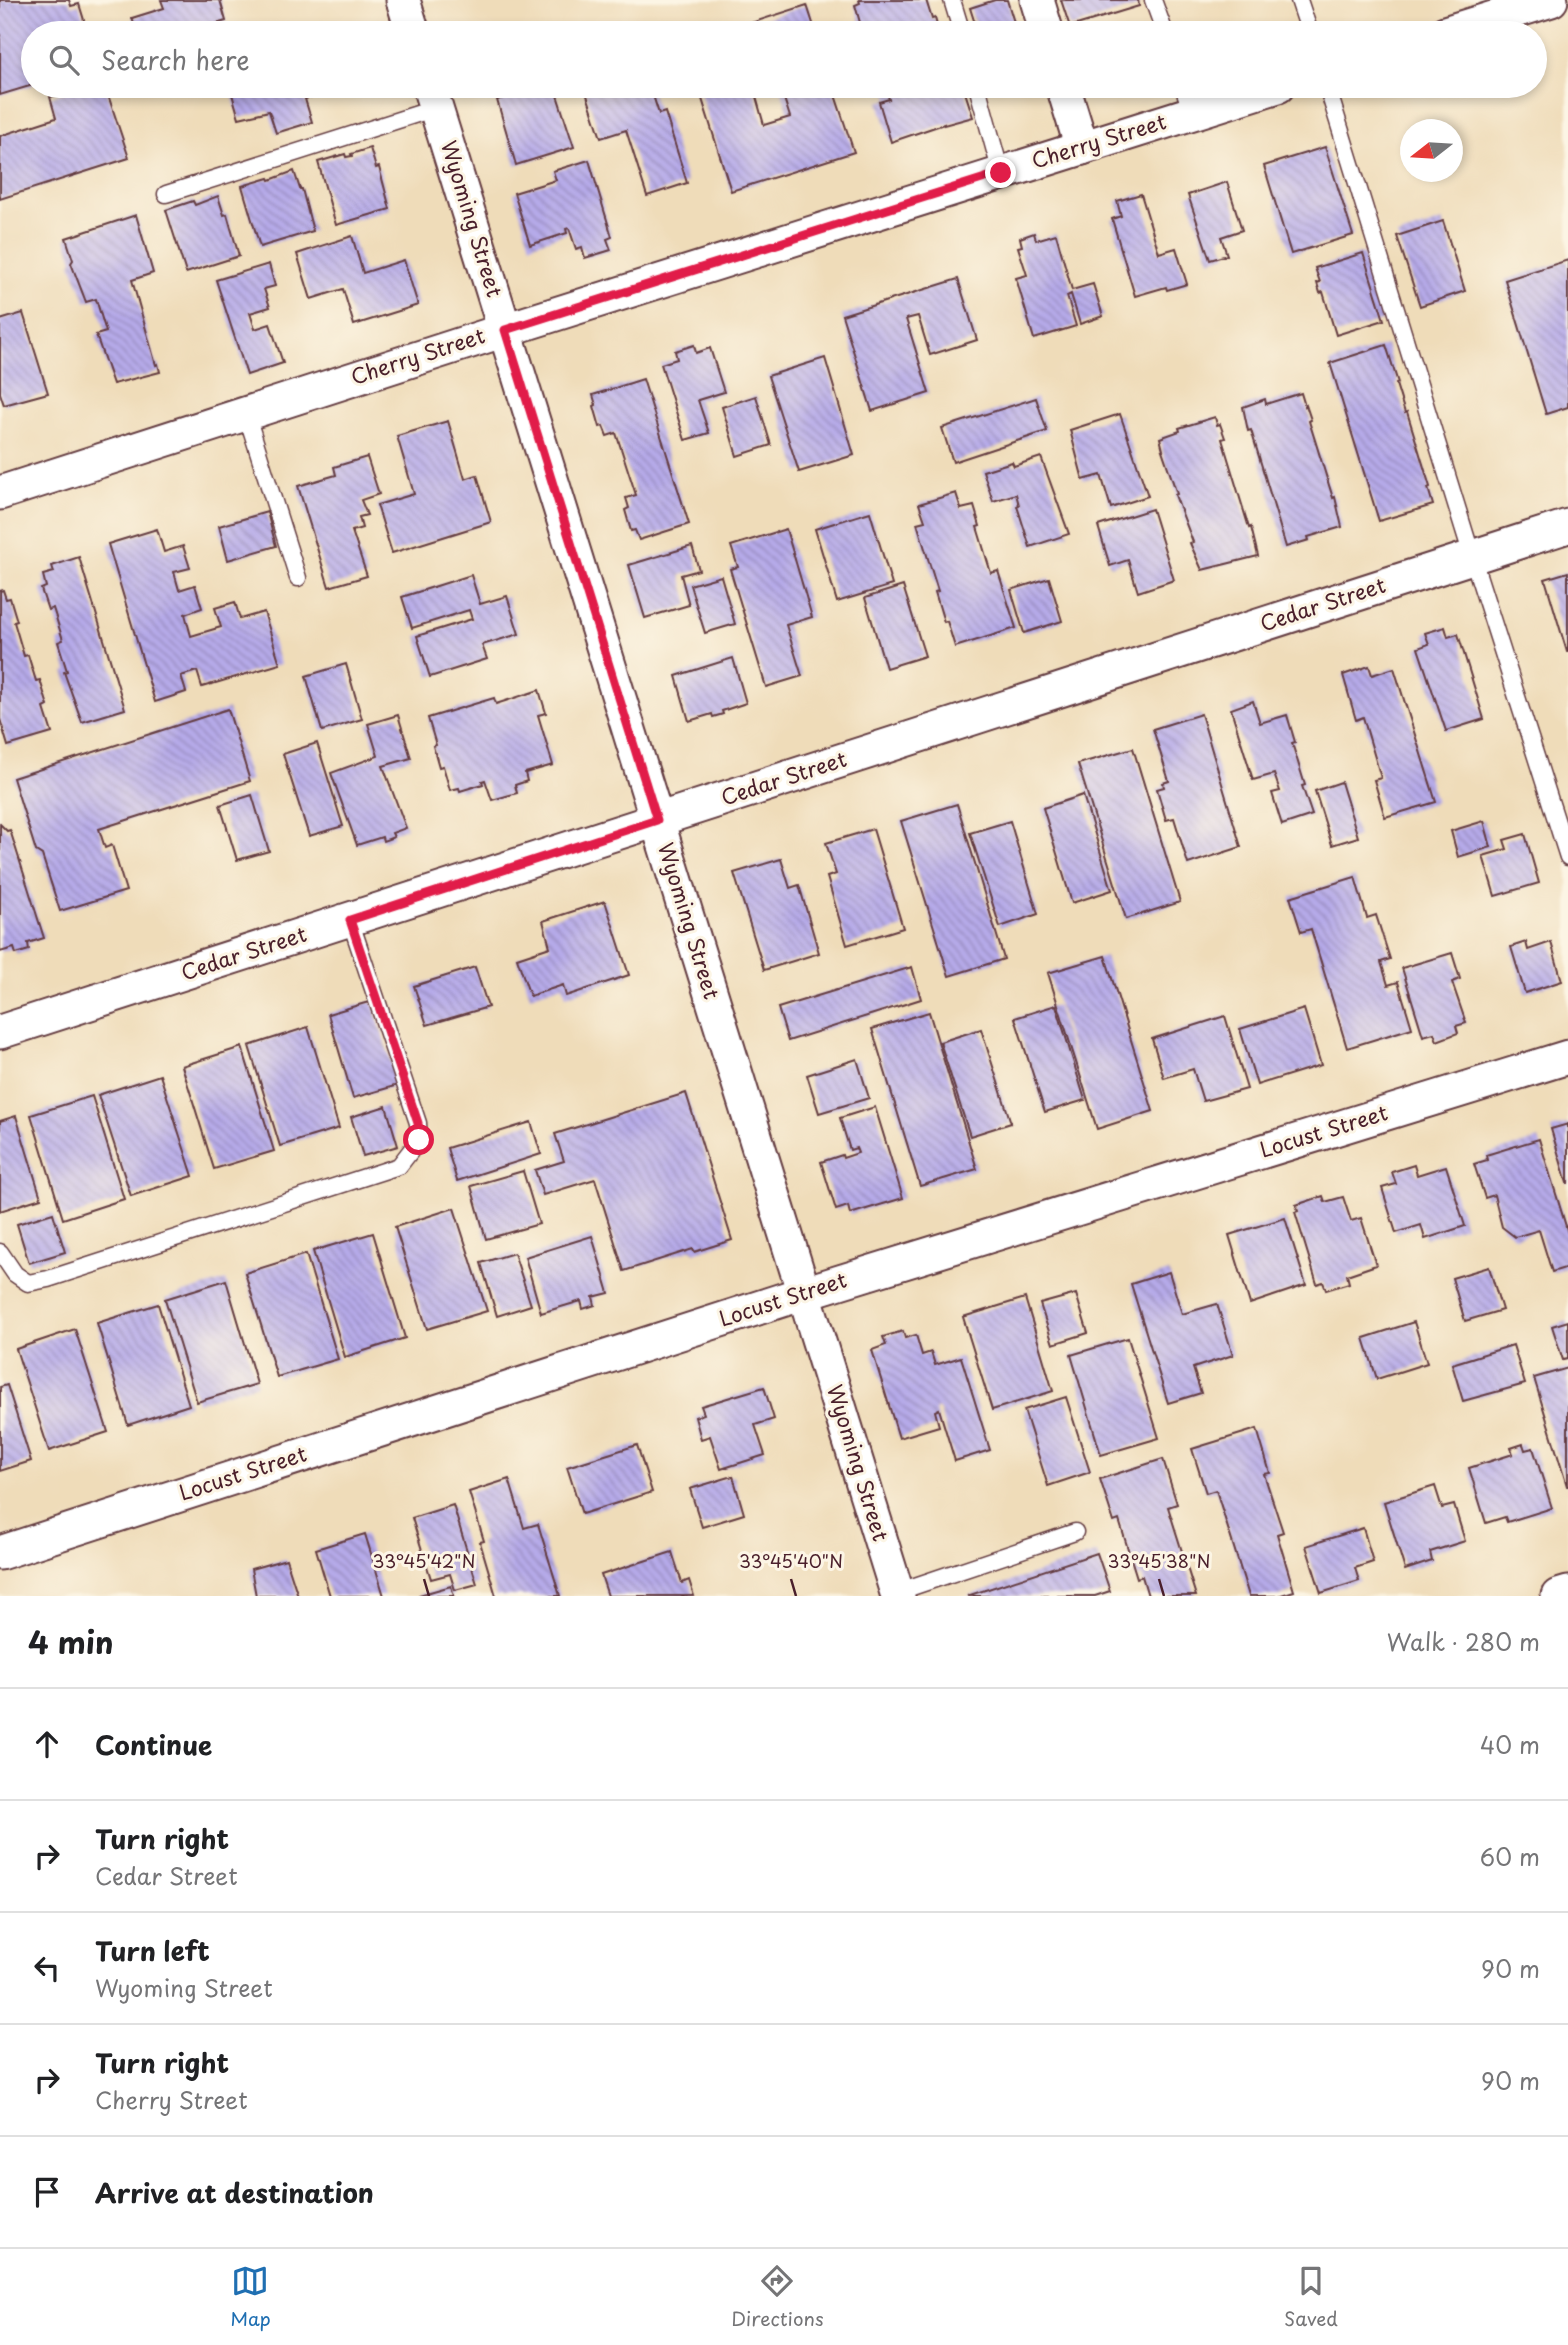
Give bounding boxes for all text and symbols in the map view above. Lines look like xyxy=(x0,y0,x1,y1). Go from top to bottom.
search box xyxy=(21,21,1547,98)
text: Search here xyxy=(101,40,250,79)
icon: search xyxy=(45,41,83,79)
street label: Cherry Street xyxy=(1027,104,1170,176)
north arrow xyxy=(1400,119,1463,182)
street label: Wyoming Street xyxy=(434,136,512,301)
route end xyxy=(985,157,1016,188)
street label: Cherry Street xyxy=(346,318,489,392)
street label: Cedar Street xyxy=(1256,568,1389,638)
street label: Cedar Street xyxy=(717,742,850,812)
street label: Wyoming Street xyxy=(651,838,729,1003)
street label: Cedar Street xyxy=(177,917,310,987)
street label: Locust Street xyxy=(1256,1095,1391,1165)
route start xyxy=(403,1124,434,1155)
street label: Locust Street xyxy=(715,1262,850,1334)
street label: Wyoming Street xyxy=(820,1380,898,1545)
street label: Locust Street xyxy=(175,1436,310,1508)
text: 33°45'42"N xyxy=(373,1547,476,1574)
text: 33°45'40"N xyxy=(739,1547,843,1574)
text: 33°45'38"N xyxy=(1108,1547,1211,1574)
text: 4 min xyxy=(28,1619,114,1664)
text: Walk · 280 m xyxy=(1387,1624,1540,1659)
icon: ahead xyxy=(28,1725,66,1763)
text: Continue xyxy=(95,1725,212,1764)
text: 40 m xyxy=(1480,1727,1540,1762)
text: Turn right xyxy=(95,1819,229,1858)
icon: right xyxy=(28,1837,66,1875)
text: 60 m xyxy=(1480,1839,1540,1874)
text: Cedar Street xyxy=(95,1858,238,1893)
text: Turn left xyxy=(95,1931,210,1970)
icon: left xyxy=(28,1949,66,1987)
text: 90 m xyxy=(1481,1951,1540,1986)
text: Wyoming Street xyxy=(95,1970,273,2005)
text: Turn right xyxy=(95,2043,229,2082)
icon: right xyxy=(28,2061,66,2099)
text: 90 m xyxy=(1481,2063,1540,2098)
text: Cherry Street xyxy=(95,2082,248,2117)
icon: arrive xyxy=(28,2173,66,2211)
text: Arrive at destination xyxy=(95,2173,374,2212)
tab: Map xyxy=(230,2262,271,2332)
tab: Directions xyxy=(731,2262,824,2332)
tab: Saved xyxy=(1284,2262,1338,2332)

